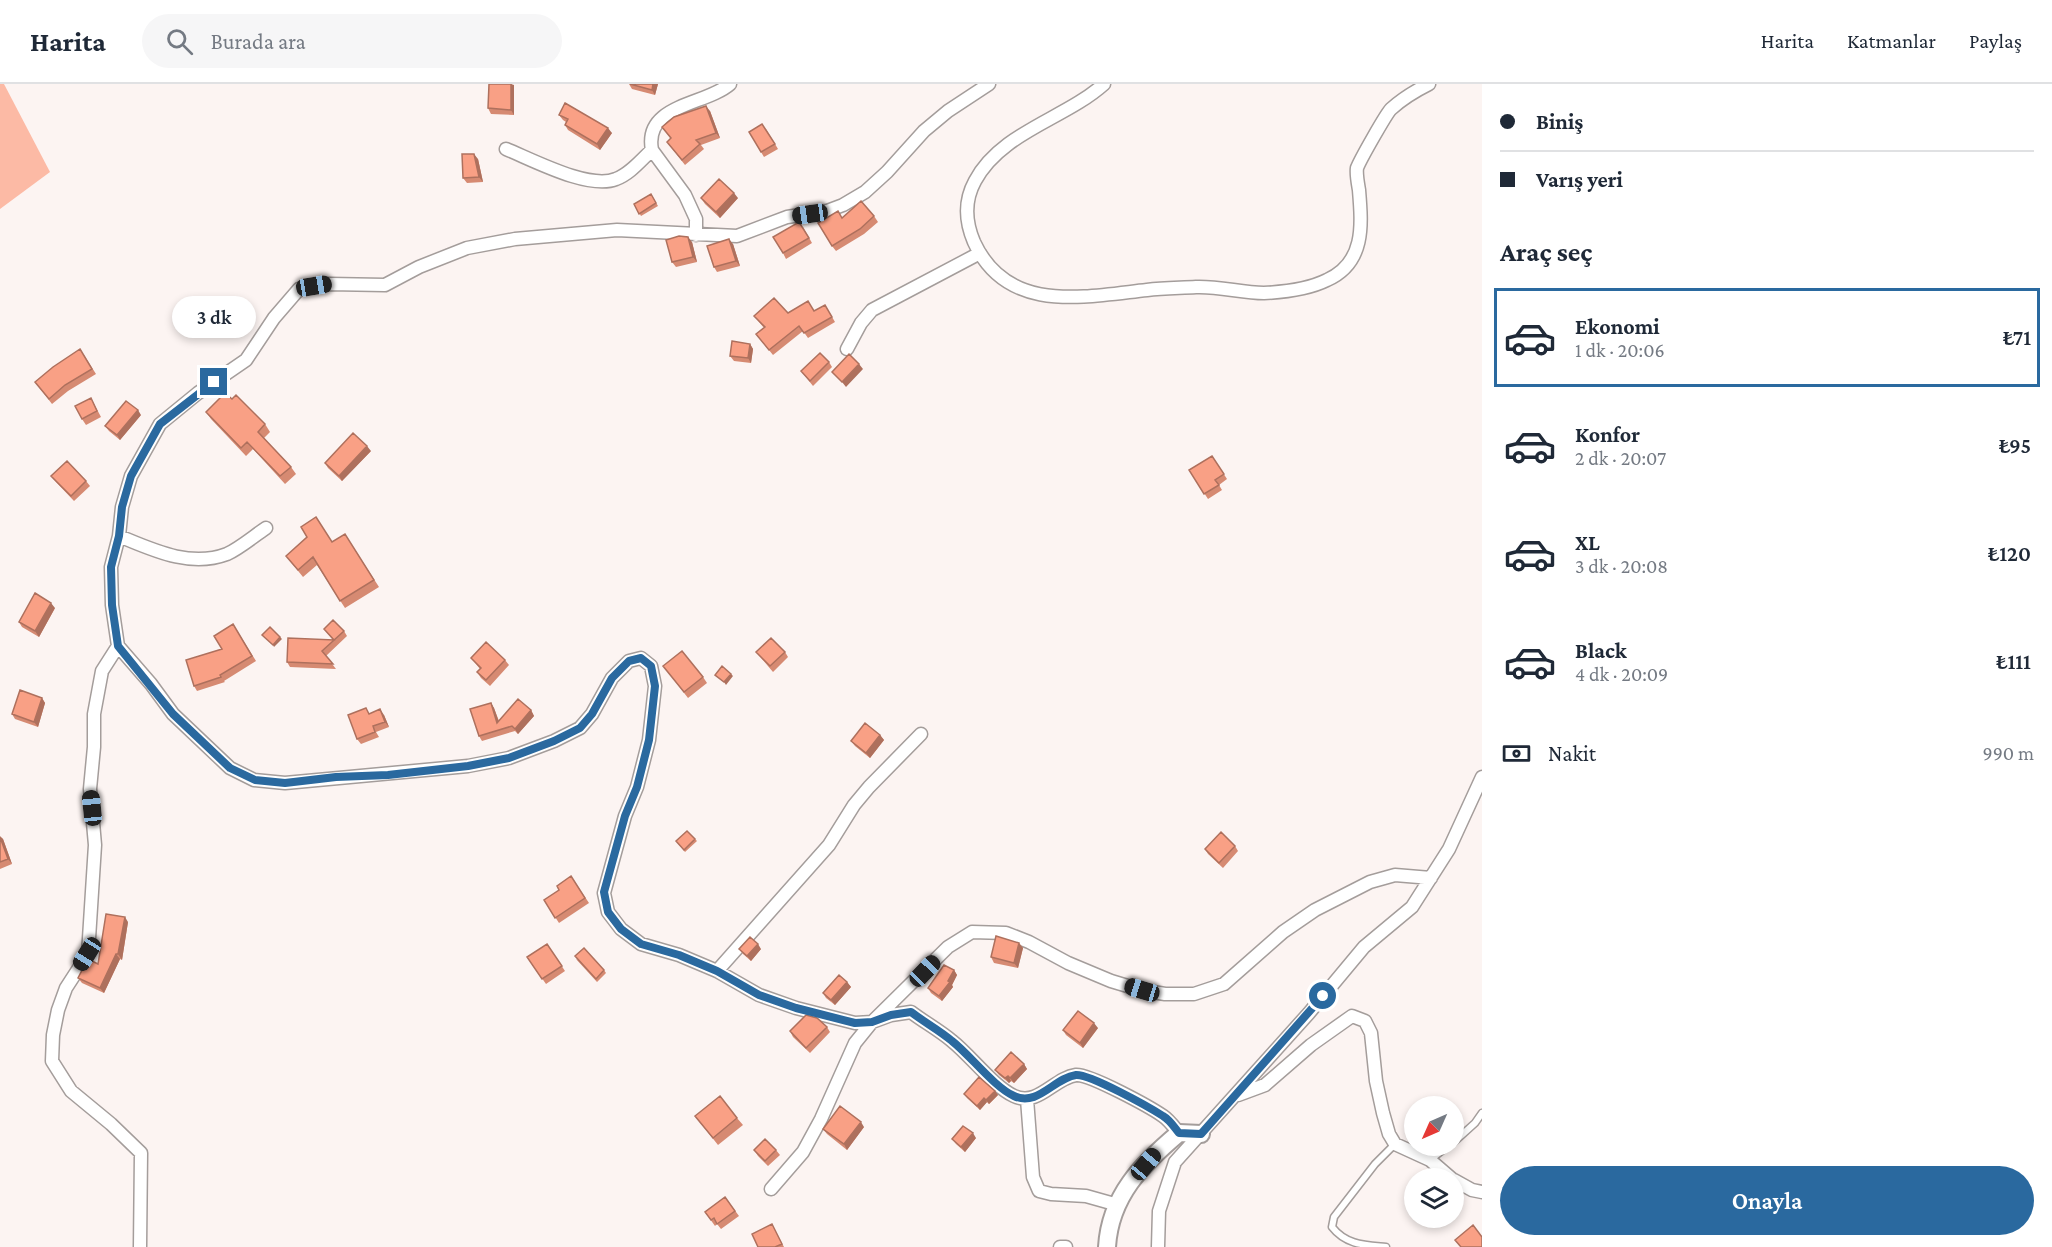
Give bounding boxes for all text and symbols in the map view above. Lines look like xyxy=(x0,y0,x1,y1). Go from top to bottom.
search box xyxy=(142,14,562,68)
icon: search xyxy=(163,25,196,58)
text: Harita xyxy=(30,26,106,57)
text: Burada ara xyxy=(211,29,306,54)
text: Harita xyxy=(1761,29,1814,53)
text: Katmanlar xyxy=(1847,29,1936,53)
text: Paylaş xyxy=(1969,29,2022,53)
text: Biniş xyxy=(1536,109,1583,134)
text: Varış yeri xyxy=(1536,167,1623,192)
car xyxy=(791,203,829,225)
text: Araç seç xyxy=(1500,237,1592,267)
car xyxy=(295,274,333,298)
callout: 3 dk xyxy=(172,295,256,337)
text: 3 dk xyxy=(197,306,231,328)
icon: car xyxy=(1503,311,1557,365)
text: Ekonomi xyxy=(1575,314,1660,339)
text: ₺71 xyxy=(2003,325,2031,350)
text: 1 dk · 20:06 xyxy=(1575,339,1665,361)
route end xyxy=(200,368,227,395)
icon: car xyxy=(1503,419,1557,473)
text: Konfor xyxy=(1575,422,1640,447)
text: ₺95 xyxy=(1999,433,2031,458)
text: 2 dk · 20:07 xyxy=(1575,447,1666,469)
icon: car xyxy=(1503,527,1557,581)
text: XL xyxy=(1575,530,1600,555)
text: ₺120 xyxy=(1988,541,2031,566)
text: 3 dk · 20:08 xyxy=(1575,555,1668,577)
icon: car xyxy=(1503,635,1557,689)
text: Black xyxy=(1575,638,1627,663)
text: ₺111 xyxy=(1996,649,2031,674)
text: 4 dk · 20:09 xyxy=(1575,663,1668,685)
icon: cash xyxy=(1500,737,1533,770)
text: Nakit xyxy=(1548,741,1596,766)
text: 990 m xyxy=(1983,742,2034,764)
car xyxy=(81,789,103,827)
car xyxy=(70,934,104,974)
car xyxy=(906,952,944,990)
car xyxy=(1122,976,1162,1004)
route start xyxy=(1309,982,1336,1009)
north arrow xyxy=(1404,1096,1464,1156)
map controls xyxy=(1404,1096,1464,1228)
car xyxy=(1128,1144,1164,1184)
button: Onayla xyxy=(1500,1166,2034,1235)
button: layers xyxy=(1404,1168,1464,1228)

